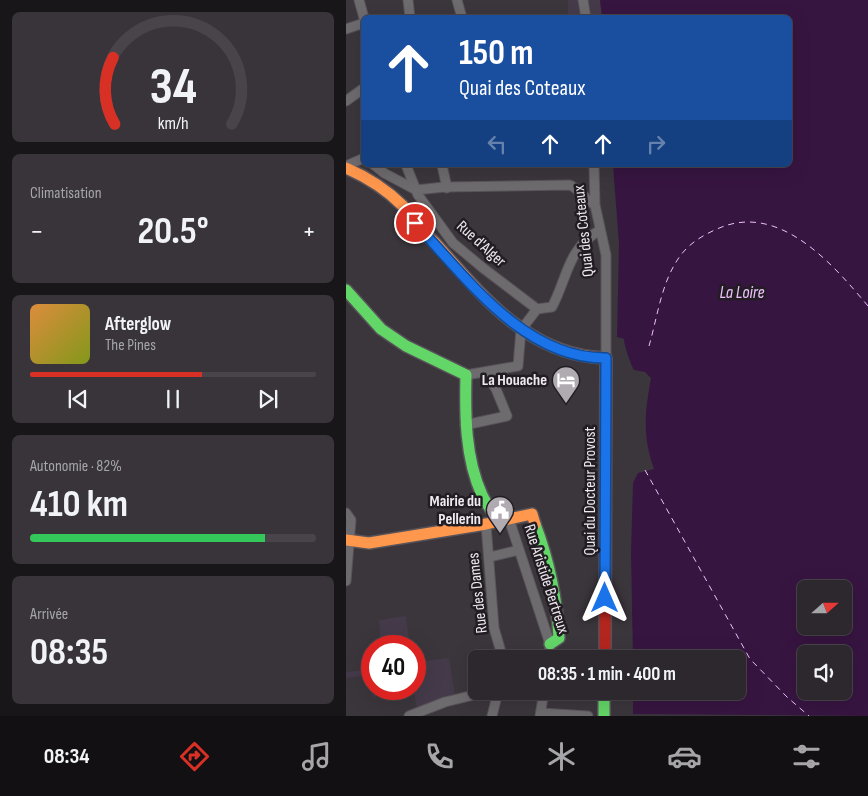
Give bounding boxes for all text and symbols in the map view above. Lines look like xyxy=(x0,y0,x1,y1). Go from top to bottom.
text: 150 m xyxy=(459,32,533,75)
icon: ahead xyxy=(376,35,441,100)
text: 34 xyxy=(149,56,197,119)
text: Quai des Coteaux xyxy=(459,75,585,102)
text: km/h xyxy=(158,113,188,134)
icon: left xyxy=(483,130,511,158)
icon: ahead xyxy=(536,130,564,158)
icon: ahead xyxy=(589,130,617,158)
icon: right xyxy=(642,130,670,158)
text: Climatisation xyxy=(30,184,102,203)
street label: Quai des Coteaux xyxy=(570,184,598,278)
pin xyxy=(394,202,436,244)
text: 20.5° xyxy=(137,209,209,254)
icon: arrive xyxy=(401,209,429,237)
text: − xyxy=(30,215,44,248)
text: + xyxy=(302,215,316,248)
street label: Rue d'Alger xyxy=(452,217,510,271)
water label: La Loire xyxy=(719,282,765,303)
text: Afterglow xyxy=(105,313,171,336)
text: The Pines xyxy=(105,336,156,355)
hotel icon: La Houache xyxy=(551,365,581,404)
place label: La Houache xyxy=(482,371,547,390)
icon: previous xyxy=(64,385,92,413)
icon: pause xyxy=(159,385,187,413)
icon: next xyxy=(254,385,282,413)
street label: Quai du Docteur Provost xyxy=(581,426,600,555)
text: Autonomie · 82% xyxy=(30,457,122,476)
text: 410 km xyxy=(30,482,128,527)
place label: Mairie du Pellerin xyxy=(430,492,481,529)
public building icon: Mairie du Pellerin xyxy=(485,495,515,534)
street label: Rue Aristide Bertreux xyxy=(519,522,573,636)
street label: Rue des Dames xyxy=(464,552,492,634)
position arrow xyxy=(578,571,630,623)
north arrow xyxy=(797,580,852,635)
map controls xyxy=(797,580,852,700)
text: Arrivée xyxy=(30,605,68,624)
text: 08:35 xyxy=(30,630,108,675)
speed limit sign: 40 xyxy=(361,635,426,700)
button: sound xyxy=(797,645,852,700)
text: 08:35 · 1 min · 400 m xyxy=(538,663,676,686)
icon: directions xyxy=(177,739,212,774)
icon: music xyxy=(299,739,334,774)
icon: phone xyxy=(422,739,457,774)
icon: climate xyxy=(544,739,579,774)
icon: car xyxy=(667,739,702,774)
icon: filters xyxy=(789,739,824,774)
text: 08:34 xyxy=(44,743,90,770)

